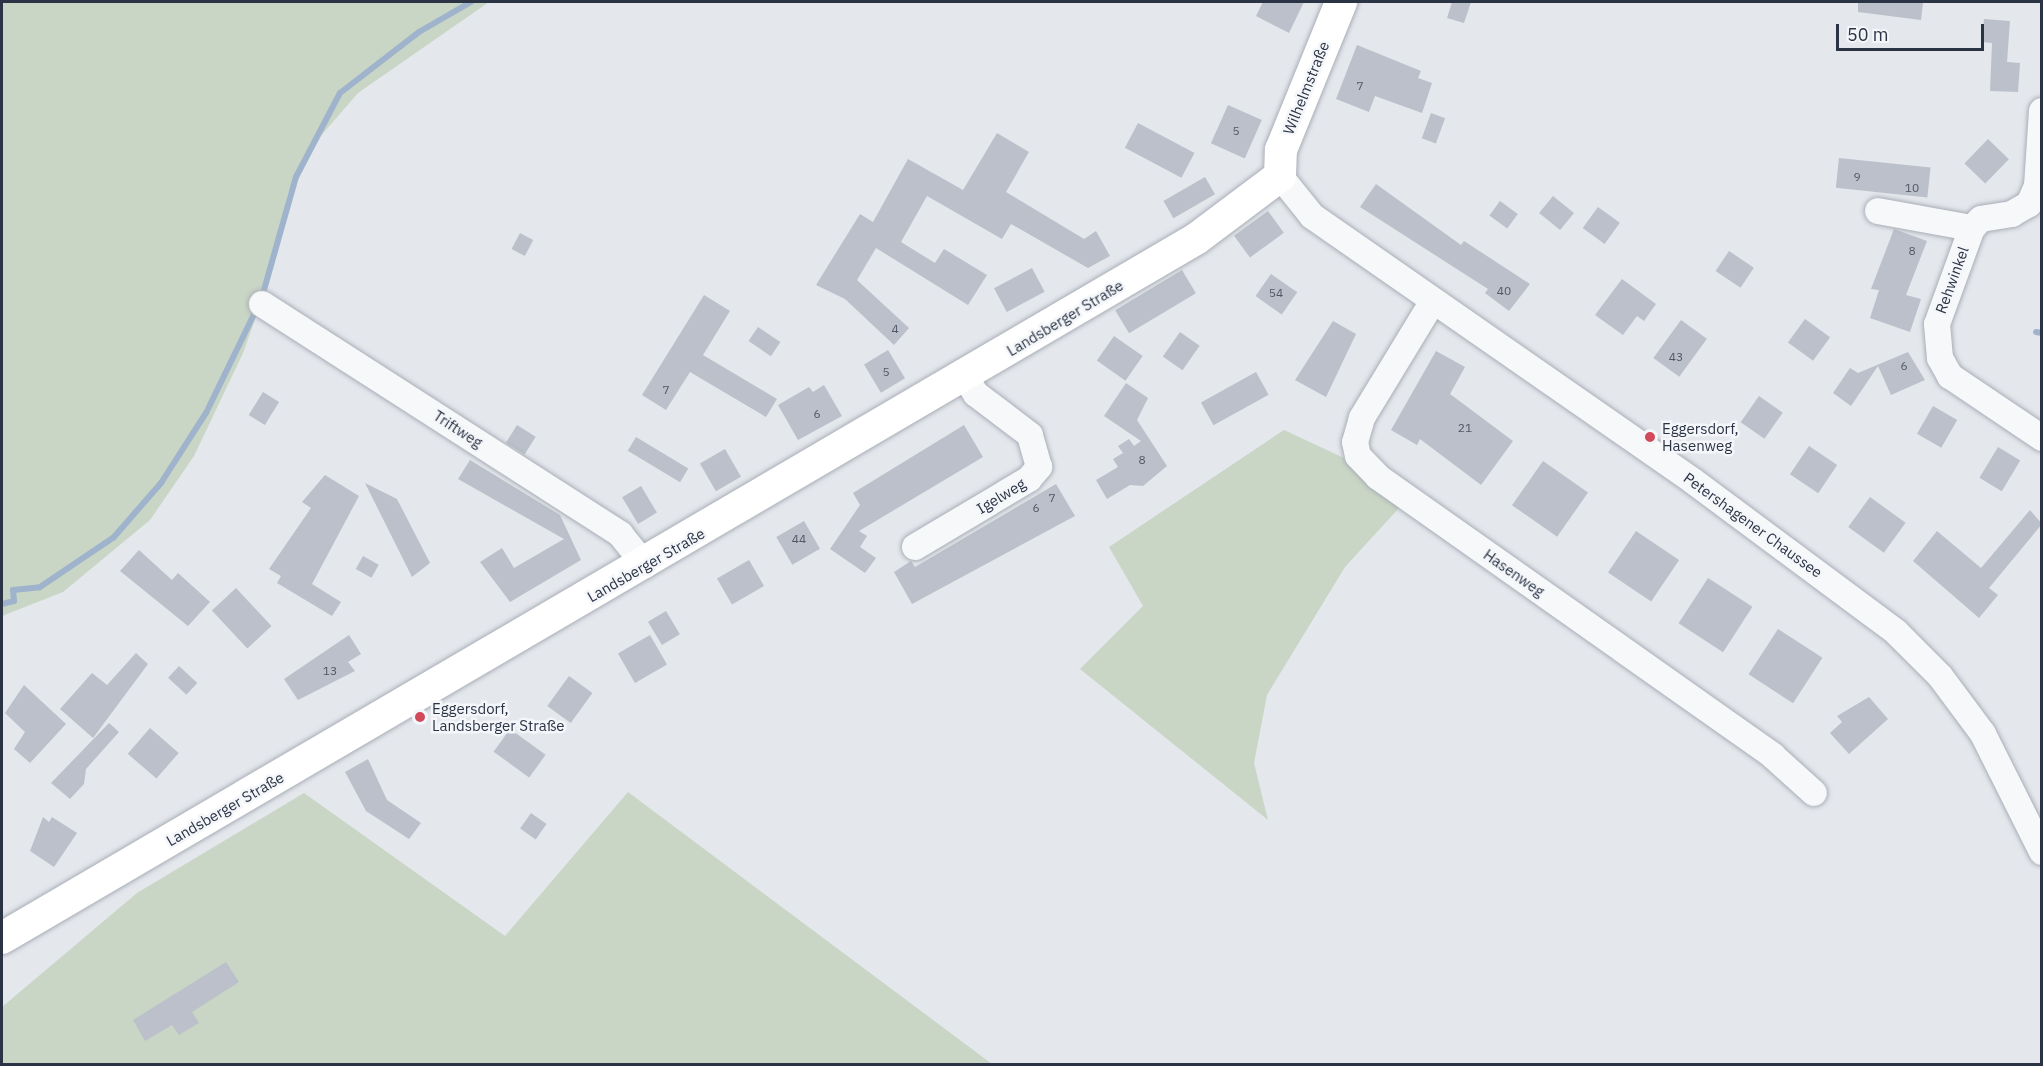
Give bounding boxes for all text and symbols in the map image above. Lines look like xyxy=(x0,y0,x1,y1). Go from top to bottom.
scale bar xyxy=(1839,12,1988,50)
text: 50 m xyxy=(1847,23,1889,46)
street label: Wilhelmstraße xyxy=(1279,39,1333,137)
house number: 7 xyxy=(1356,79,1364,93)
house number: 5 xyxy=(1232,124,1240,138)
house number: 9 xyxy=(1853,170,1861,184)
house number: 10 xyxy=(1905,181,1919,195)
house number: 8 xyxy=(1908,244,1916,258)
street label: Rehwinkel xyxy=(1932,244,1972,316)
street label: Landsberger Straße xyxy=(1004,276,1126,360)
house number: 40 xyxy=(1497,284,1511,298)
house number: 54 xyxy=(1269,286,1283,300)
house number: 4 xyxy=(891,322,899,336)
house number: 43 xyxy=(1669,350,1683,364)
house number: 6 xyxy=(1900,359,1908,373)
house number: 5 xyxy=(882,365,890,379)
house number: 7 xyxy=(662,383,670,397)
street label: Triftweg xyxy=(430,407,486,451)
house number: 6 xyxy=(813,407,821,421)
place label: Eggersdorf, Hasenweg xyxy=(1662,419,1739,454)
house number: 21 xyxy=(1458,421,1472,435)
marker: Eggersdorf, Hasenweg xyxy=(1643,430,1657,444)
house number: 8 xyxy=(1138,453,1146,467)
street label: Petershagener Chaussee xyxy=(1680,469,1826,581)
street label: Igelweg xyxy=(973,474,1029,518)
house number: 7 xyxy=(1048,491,1056,505)
house number: 6 xyxy=(1032,501,1040,515)
street label: Landsberger Straße xyxy=(584,524,708,606)
house number: 44 xyxy=(792,532,806,546)
street label: Hasenweg xyxy=(1480,545,1548,601)
house number: 13 xyxy=(323,664,337,678)
place label: Eggersdorf, Landsberger Straße xyxy=(432,699,565,734)
marker: Eggersdorf, Landsberger Straße xyxy=(413,710,427,724)
street label: Landsberger Straße xyxy=(163,768,287,850)

